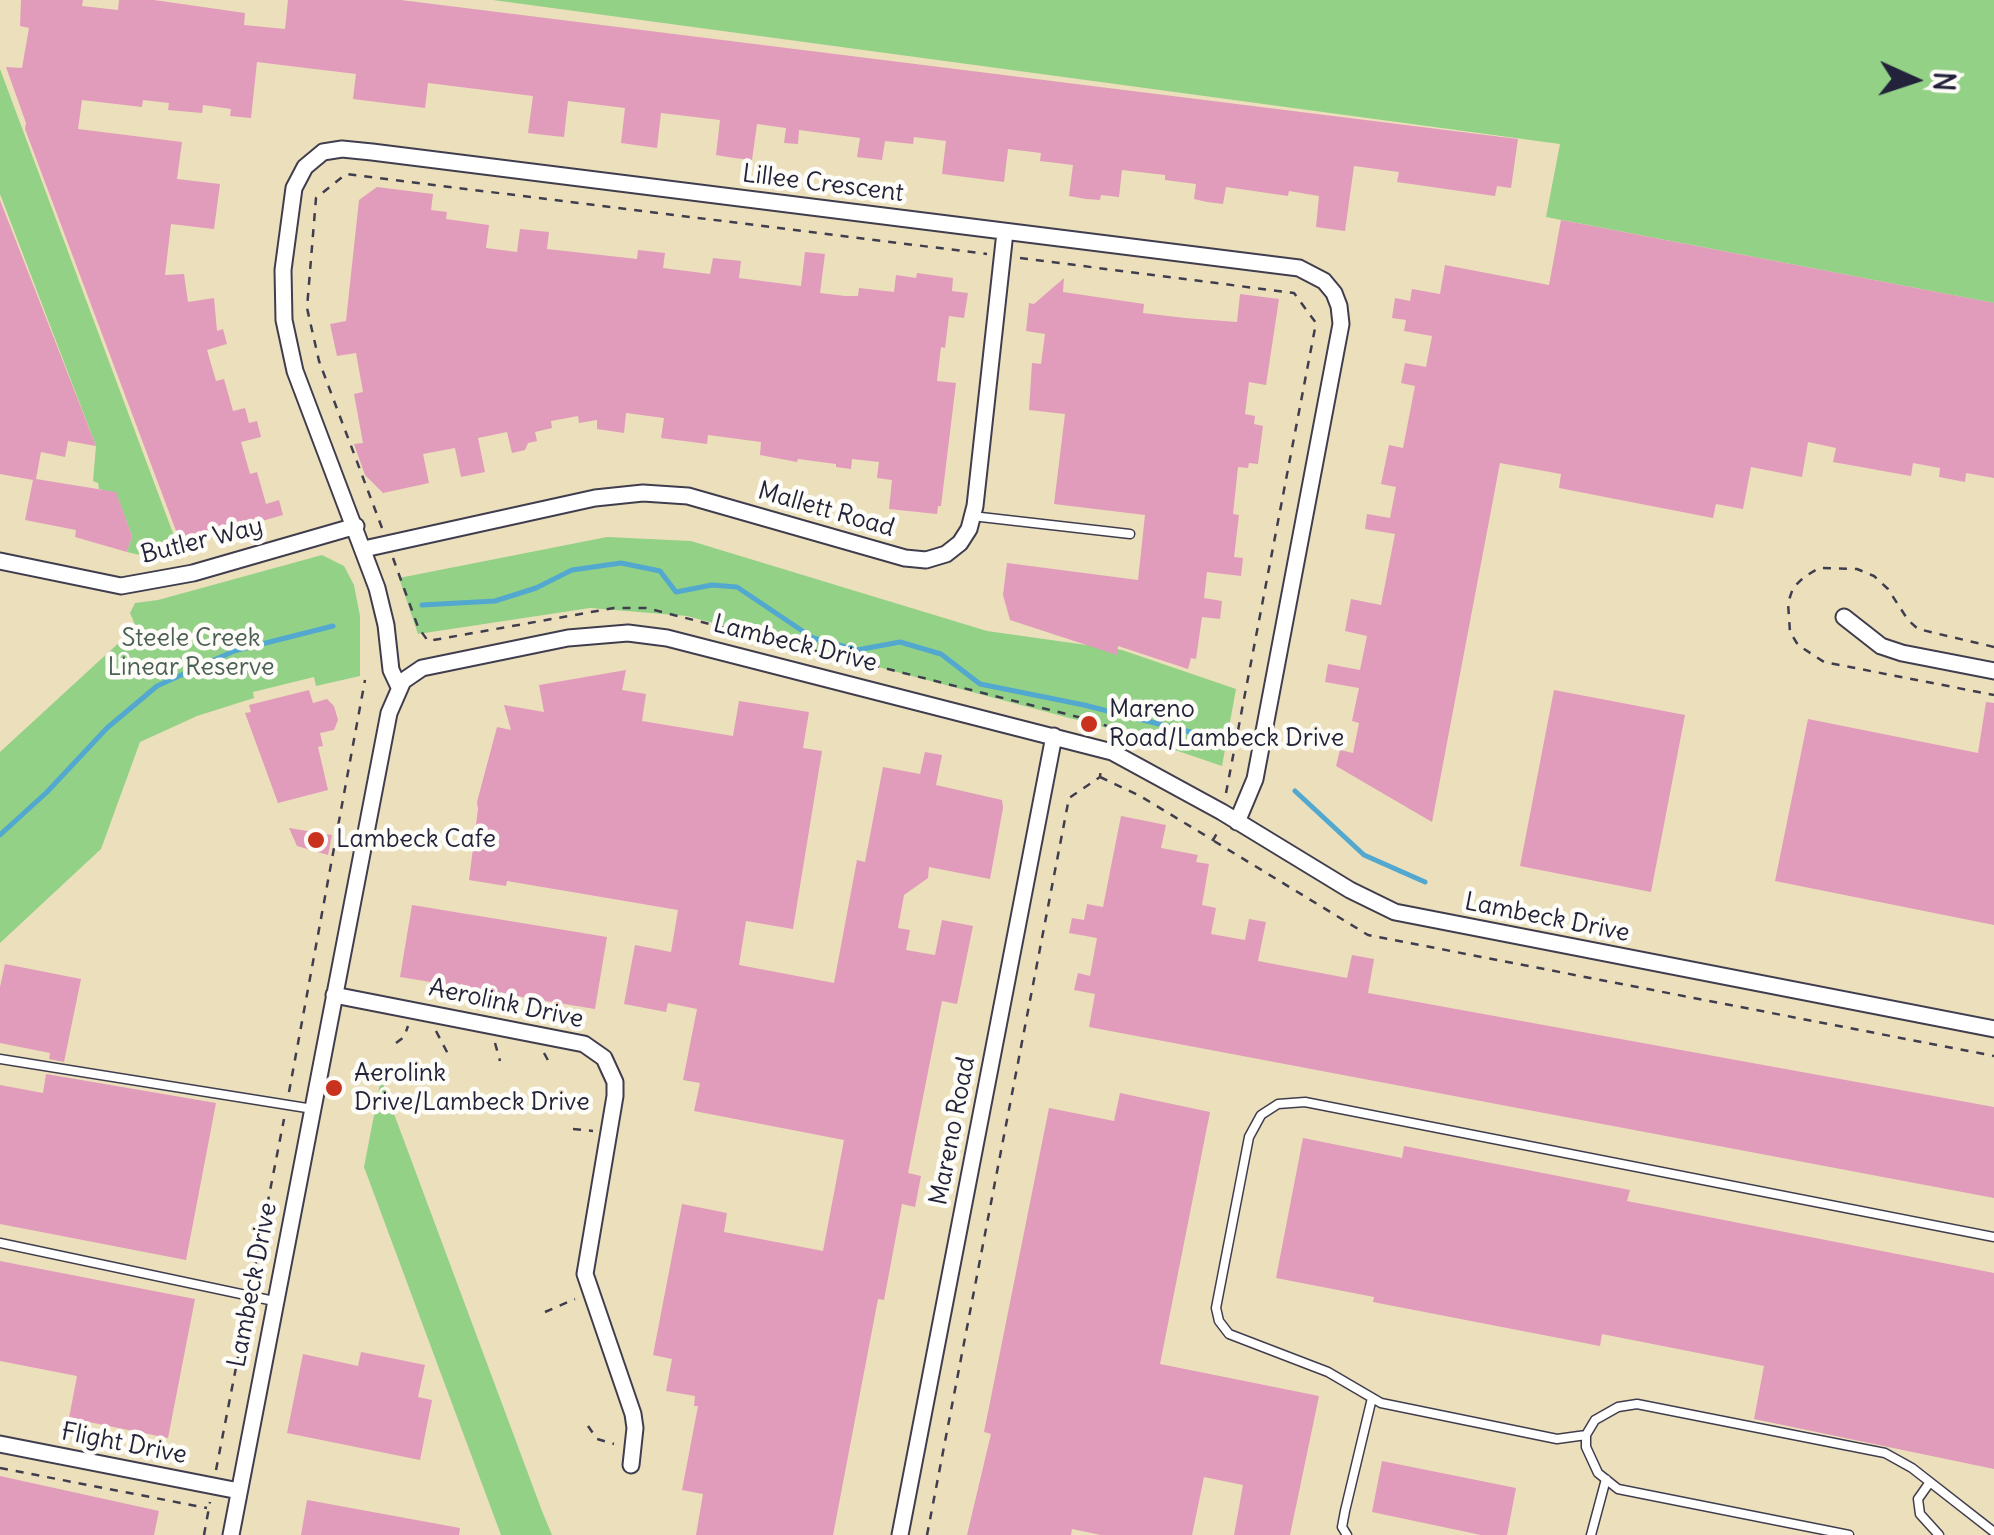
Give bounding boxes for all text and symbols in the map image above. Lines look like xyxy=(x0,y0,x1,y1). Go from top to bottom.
north arrow xyxy=(1864,30,1964,130)
text: N xyxy=(1925,71,1962,92)
street label: Lillee Crescent xyxy=(741,159,905,209)
street label: Mallett Road xyxy=(754,476,898,544)
street label: Butler Way xyxy=(138,511,266,571)
street label: Lambeck Drive xyxy=(710,609,880,679)
park label: Steele Creek Linear Reserve xyxy=(107,624,275,683)
place label: Mareno Road/Lambeck Drive xyxy=(1109,695,1344,754)
marker: Mareno Road/Lambeck Drive xyxy=(1078,713,1100,735)
place label: Lambeck Cafe xyxy=(336,825,496,855)
marker: Lambeck Cafe xyxy=(305,829,327,851)
street label: Lambeck Drive xyxy=(1462,887,1632,949)
street label: Aerolink Drive xyxy=(426,973,586,1035)
street label: Mareno Road xyxy=(924,1054,982,1208)
place label: Aerolink Drive/Lambeck Drive xyxy=(354,1059,590,1118)
marker: Aerolink Drive/Lambeck Drive xyxy=(323,1077,345,1099)
street label: Lambeck Drive xyxy=(222,1200,284,1370)
street label: Flight Drive xyxy=(59,1417,189,1471)

